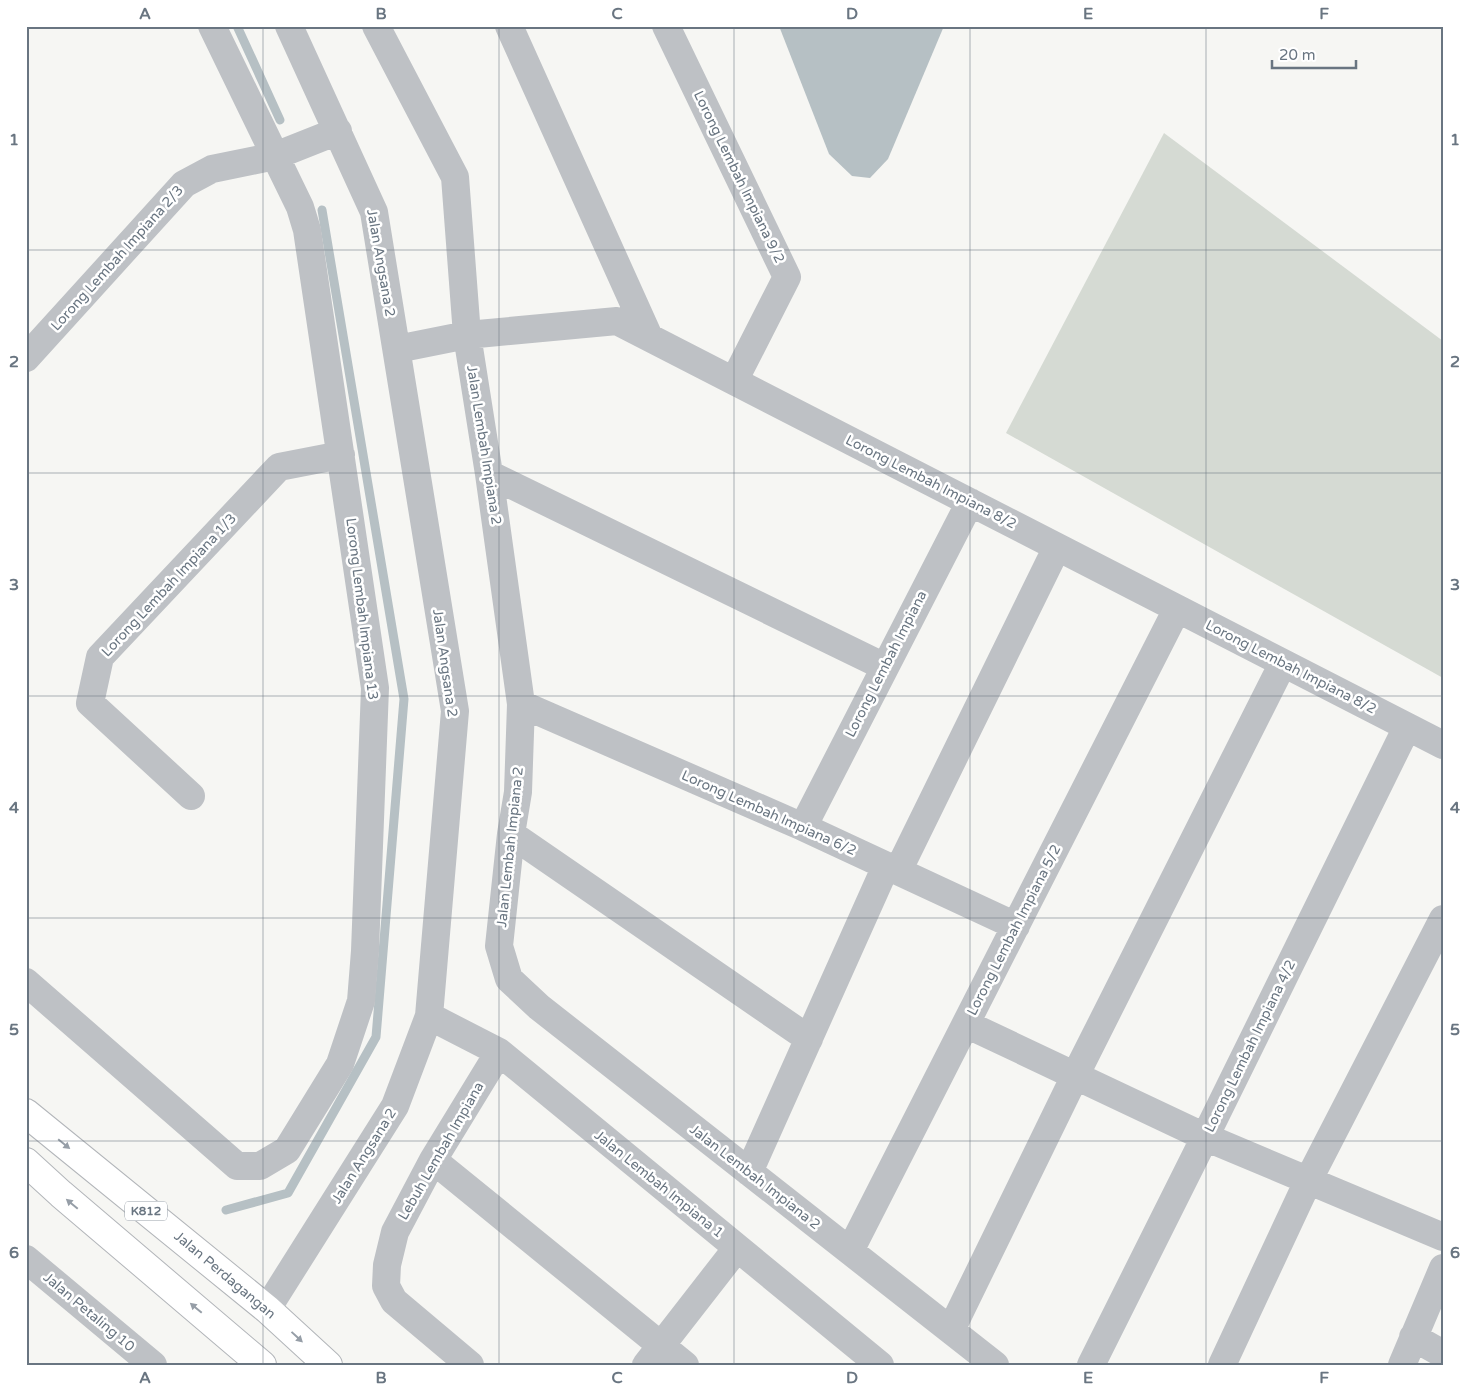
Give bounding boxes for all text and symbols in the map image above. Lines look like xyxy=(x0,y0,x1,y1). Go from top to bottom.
text: A xyxy=(139,4,151,24)
text: B xyxy=(375,4,387,24)
text: C xyxy=(611,4,623,24)
text: D xyxy=(846,4,858,24)
text: E xyxy=(1083,4,1093,24)
text: F xyxy=(1319,4,1329,24)
scale bar xyxy=(1272,38,1355,70)
text: 20 m xyxy=(1279,46,1316,64)
street label: Lorong Lembah Impiana 9/2 xyxy=(690,88,788,266)
text: 1 xyxy=(9,130,19,150)
text: 1 xyxy=(1450,130,1460,150)
street label: Lorong Lembah Impiana 2/3 xyxy=(47,182,187,334)
street label: Jalan Angsana 2 xyxy=(363,208,399,318)
text: 2 xyxy=(9,352,19,372)
text: 2 xyxy=(1450,352,1460,372)
street label: Jalan Lembah Impiana 2 xyxy=(463,364,505,526)
street label: Lorong Lembah Impiana 8/2 xyxy=(843,431,1019,533)
street label: Lorong Lembah Impiana 1/3 xyxy=(98,510,240,660)
street label: Lorong Lembah Impiana 13 xyxy=(342,517,382,701)
text: 3 xyxy=(9,575,19,595)
text: 3 xyxy=(1450,575,1460,595)
street label: Lorong Lembah Impiana xyxy=(842,588,930,740)
street label: Jalan Angsana 2 xyxy=(429,608,461,718)
street label: Lorong Lembah Impiana 8/2 xyxy=(1203,616,1379,718)
street label: Jalan Lembah Impiana 2 xyxy=(493,766,527,928)
street label: Lorong Lembah Impiana 6/2 xyxy=(679,767,859,859)
text: 4 xyxy=(9,798,19,818)
text: 4 xyxy=(1450,798,1460,818)
street label: Lorong Lembah Impiana 5/2 xyxy=(963,842,1065,1018)
street label: Lorong Lembah Impiana 4/2 xyxy=(1201,957,1299,1135)
text: 5 xyxy=(9,1020,19,1040)
text: 5 xyxy=(1450,1020,1460,1040)
street label: Lebuh Lembah Impiana xyxy=(395,1079,487,1223)
street label: Jalan Angsana 2 xyxy=(328,1105,400,1207)
street label: Jalan Lembah Impiana 2 xyxy=(686,1121,824,1233)
street label: Jalan Lembah Impiana 1 xyxy=(591,1127,727,1241)
one-way arrow xyxy=(57,1138,70,1149)
one-way arrow xyxy=(66,1198,79,1209)
road number: K812 xyxy=(125,1202,167,1220)
street label: Jalan Perdagangan xyxy=(171,1228,279,1322)
text: 6 xyxy=(9,1243,19,1263)
text: 6 xyxy=(1450,1243,1460,1263)
street label: Jalan Petaling 10 xyxy=(40,1269,138,1355)
one-way arrow xyxy=(190,1303,203,1314)
one-way arrow xyxy=(291,1331,303,1343)
text: A xyxy=(139,1368,151,1388)
text: B xyxy=(375,1368,387,1388)
text: C xyxy=(611,1368,623,1388)
text: D xyxy=(846,1368,858,1388)
text: E xyxy=(1083,1368,1093,1388)
text: F xyxy=(1319,1368,1329,1388)

